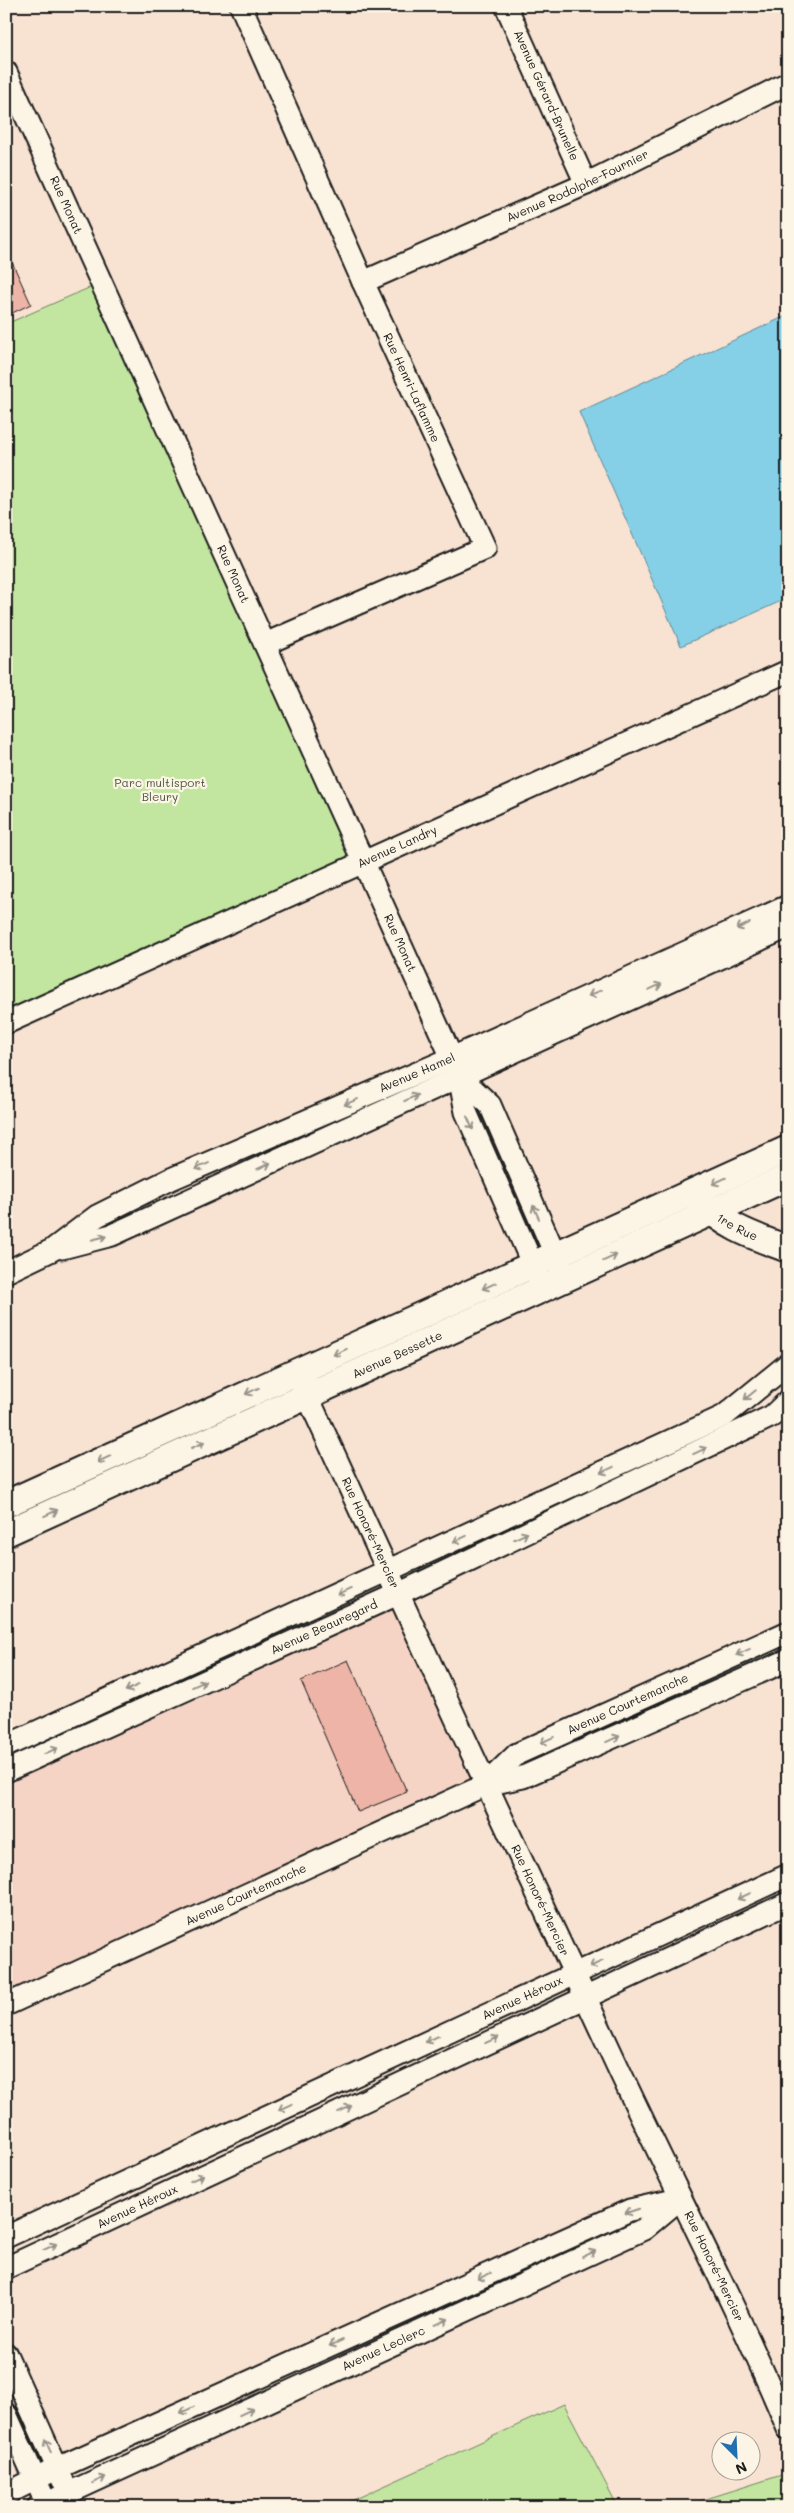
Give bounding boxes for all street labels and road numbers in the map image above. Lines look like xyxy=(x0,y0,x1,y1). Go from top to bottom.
street label: Avenue Gérard-Brunelle xyxy=(511,27,583,163)
street label: Avenue Rodolphe-Fournier xyxy=(504,145,651,225)
street label: Rue Monat xyxy=(47,173,87,236)
street label: Rue Henri-Laflamme xyxy=(380,330,444,444)
street label: Rue Monat xyxy=(214,542,254,605)
street label: Avenue Landry xyxy=(354,821,439,871)
street label: Rue Monat xyxy=(381,911,421,974)
street label: Avenue Hamel xyxy=(376,1049,457,1096)
street label: 1re Rue xyxy=(714,1209,760,1244)
street label: Avenue Bessette xyxy=(349,1326,445,1381)
street label: Rue Honoré-Mercier xyxy=(339,1474,404,1591)
street label: Avenue Beauregard xyxy=(268,1595,380,1658)
street label: Avenue Courtemanche xyxy=(564,1669,691,1738)
street label: Rue Honoré-Mercier xyxy=(508,1842,574,1958)
street label: Avenue Courtemanche xyxy=(182,1859,309,1929)
street label: Avenue Héroux xyxy=(479,1971,565,2023)
street label: Avenue Héroux xyxy=(94,2180,180,2231)
street label: Rue Honoré-Mercier xyxy=(681,2208,748,2324)
street label: Avenue Leclerc xyxy=(339,2322,427,2374)

